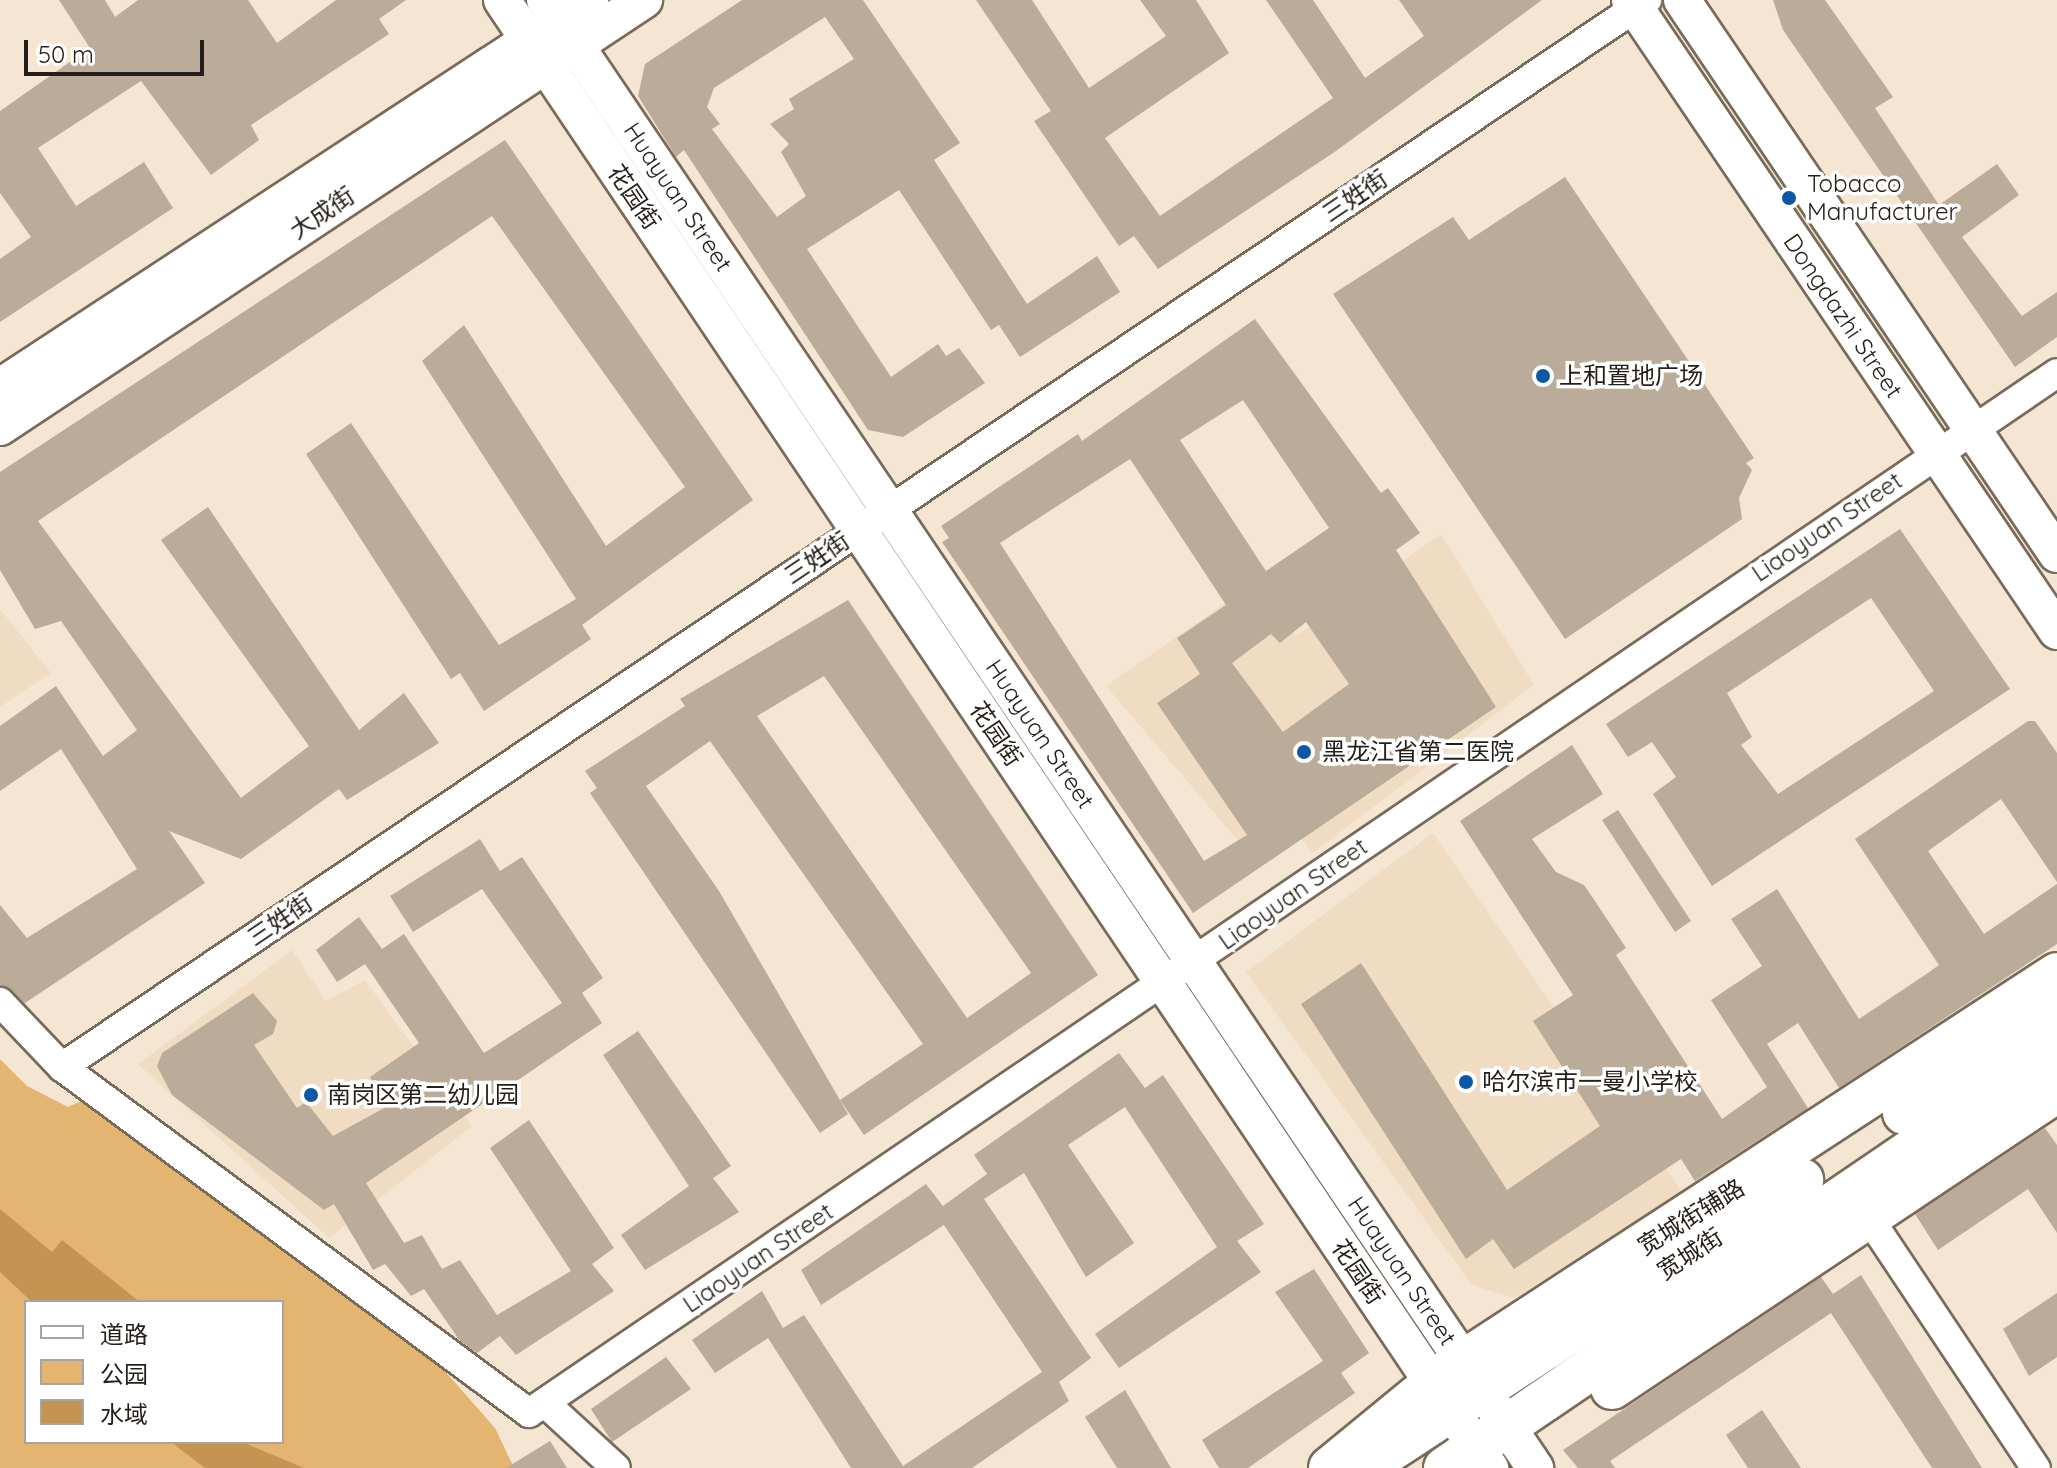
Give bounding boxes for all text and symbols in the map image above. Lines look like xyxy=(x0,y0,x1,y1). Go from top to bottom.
scale bar xyxy=(28,24,208,74)
text: 50 m xyxy=(38,39,94,69)
street label: Huayuan Street xyxy=(618,117,738,277)
street label: 花园街 xyxy=(602,159,666,235)
street label: 三姓街 xyxy=(1317,164,1393,228)
place label: Tobacco Manufacturer xyxy=(1807,170,1958,226)
street label: 大成街 xyxy=(284,181,360,245)
marker: Tobacco Manufacturer xyxy=(1778,187,1800,209)
street label: Dongdazhi Street xyxy=(1777,228,1909,404)
place label: 上和置地广场 xyxy=(1559,362,1703,390)
marker: 上和置地广场 xyxy=(1534,367,1552,385)
street label: Liaoyuan Street xyxy=(1746,466,1908,588)
street label: 三姓街 xyxy=(779,526,855,590)
street label: Huayuan Street xyxy=(980,654,1100,814)
street label: 花园街 xyxy=(964,696,1028,772)
place label: 黑龙江省第二医院 xyxy=(1322,738,1514,766)
marker: 黑龙江省第二医院 xyxy=(1293,741,1315,763)
street label: Liaoyuan Street xyxy=(1213,832,1373,956)
street label: 三姓街 xyxy=(242,888,318,952)
place label: 哈尔滨市一曼小学校 xyxy=(1482,1068,1698,1096)
marker: 哈尔滨市一曼小学校 xyxy=(1457,1073,1475,1091)
place label: 南岗区第二幼儿园 xyxy=(327,1081,519,1109)
marker: 南岗区第二幼儿园 xyxy=(302,1086,320,1104)
street label: 宽城街辅路 xyxy=(1632,1173,1750,1261)
street label: Huayuan Street xyxy=(1342,1191,1462,1351)
street label: Liaoyuan Street xyxy=(677,1197,839,1319)
street label: 宽城街 xyxy=(1652,1222,1728,1286)
street label: 花园街 xyxy=(1326,1234,1390,1310)
legend xyxy=(24,1300,284,1444)
text: 道路 xyxy=(100,1319,148,1349)
text: 公园 xyxy=(100,1359,148,1389)
text: 水域 xyxy=(100,1399,148,1429)

